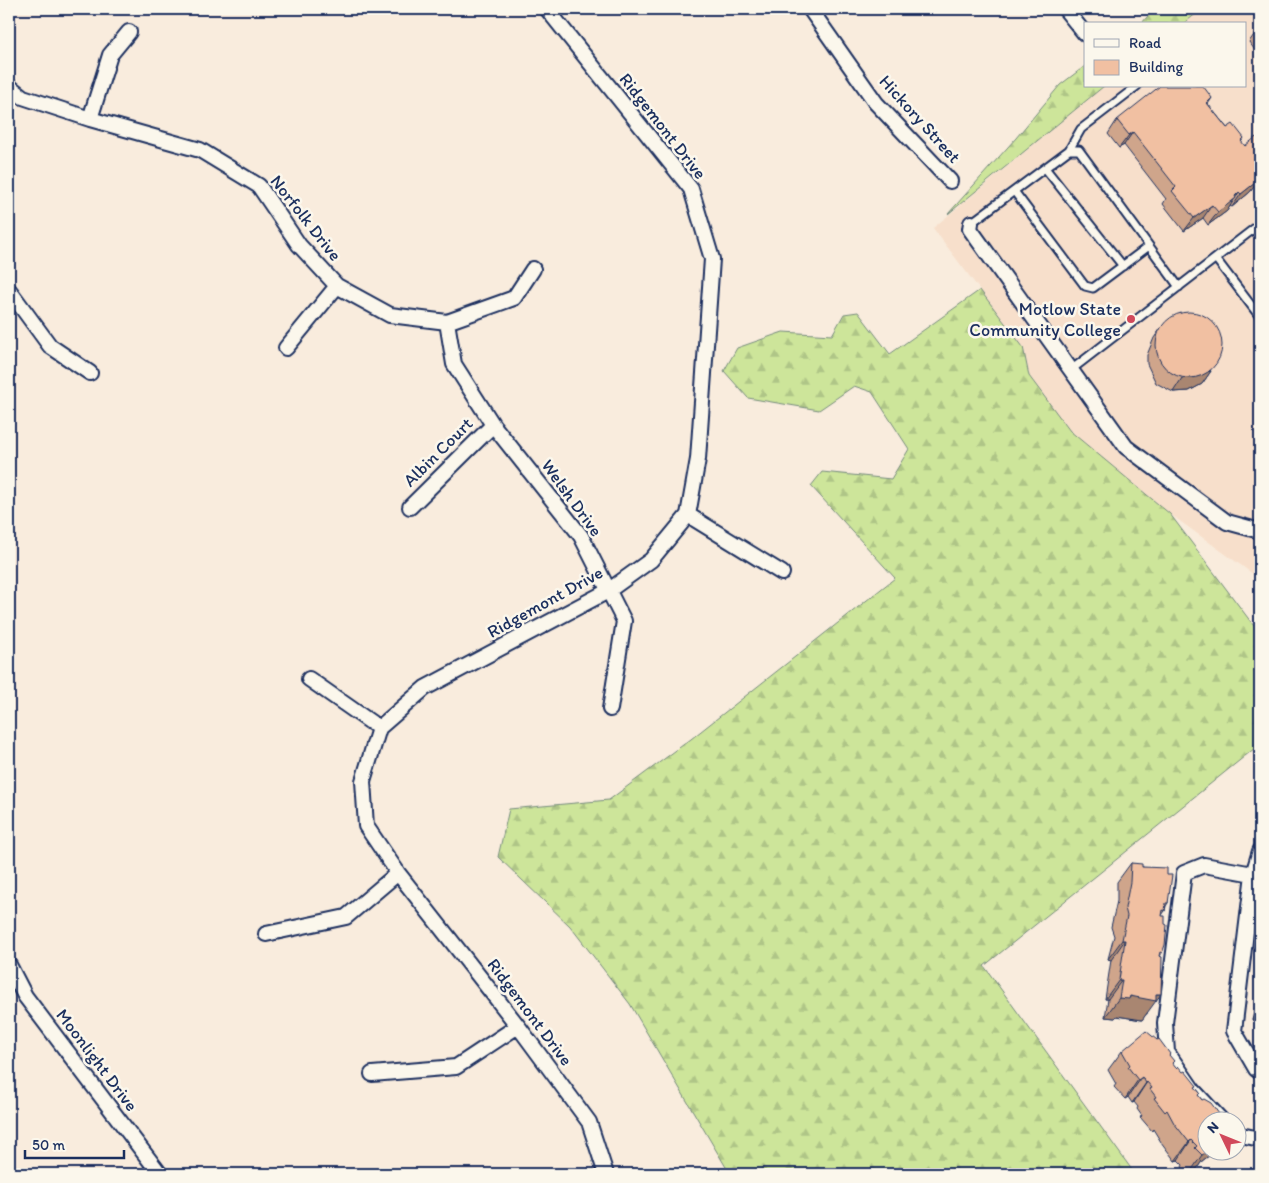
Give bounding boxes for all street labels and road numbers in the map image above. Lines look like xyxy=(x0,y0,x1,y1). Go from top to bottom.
street label: Ridgemont Drive xyxy=(615,68,711,184)
street label: Hickory Street xyxy=(875,70,966,168)
street label: Norfolk Drive xyxy=(266,171,346,265)
street label: Albin Court xyxy=(399,412,478,491)
street label: Welsh Drive xyxy=(537,455,607,541)
street label: Ridgemont Drive xyxy=(483,561,607,643)
street label: Ridgemont Drive xyxy=(482,954,578,1070)
street label: Moonlight Drive xyxy=(51,1004,143,1116)

